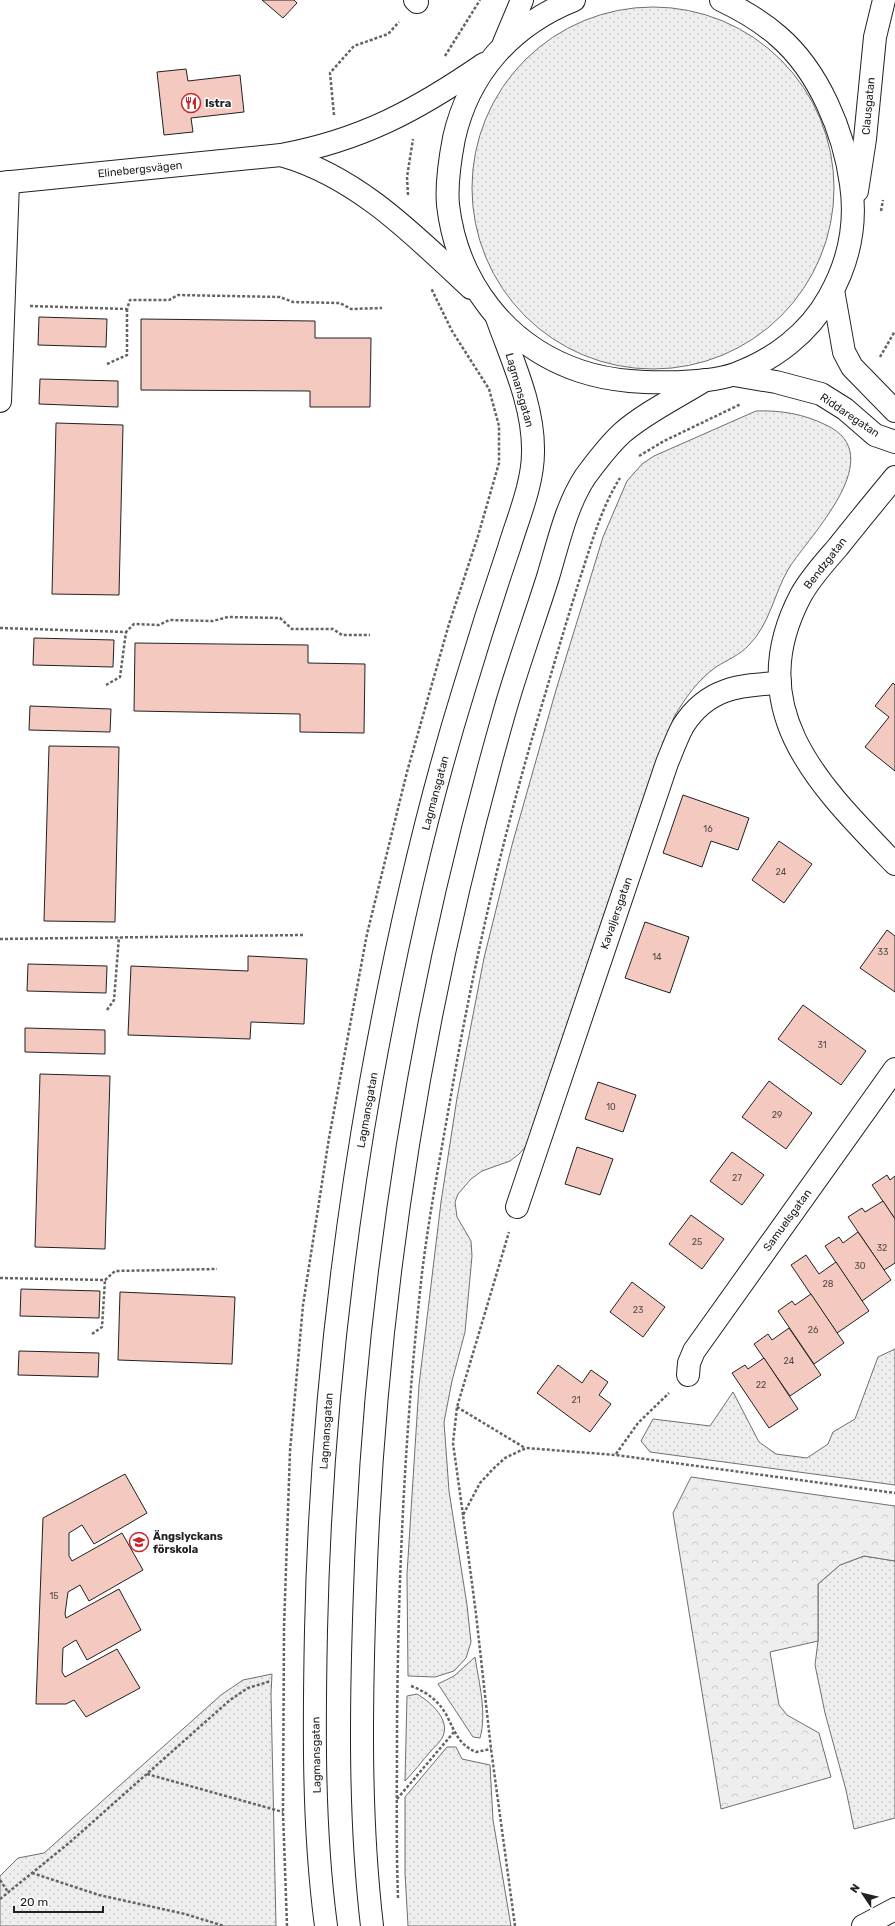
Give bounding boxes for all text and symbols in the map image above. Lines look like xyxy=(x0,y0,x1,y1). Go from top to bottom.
street label: Clausgatan xyxy=(859,77,877,135)
restaurant icon: Istra xyxy=(180,92,202,114)
place label: Istra xyxy=(205,97,231,110)
street label: Elinebergsvägen xyxy=(97,159,183,180)
street label: Lagmansgatan xyxy=(503,352,536,429)
street label: Riddaregatan xyxy=(818,391,882,440)
street label: Bendzgatan xyxy=(801,535,850,592)
street label: Lagmansgatan xyxy=(419,754,452,832)
house number: 16 xyxy=(703,824,713,834)
house number: 24 xyxy=(776,867,787,877)
street label: Kavaljersgatan xyxy=(598,875,635,951)
house number: 33 xyxy=(878,947,888,957)
house number: 14 xyxy=(652,952,662,962)
house number: 31 xyxy=(817,1040,827,1050)
street label: Lagmansgatan xyxy=(354,1071,381,1149)
house number: 10 xyxy=(606,1102,616,1112)
house number: 29 xyxy=(772,1110,782,1120)
house number: 27 xyxy=(732,1173,742,1183)
street label: Samuelsgatan xyxy=(761,1187,814,1254)
house number: 25 xyxy=(692,1237,702,1247)
house number: 32 xyxy=(877,1243,887,1253)
house number: 30 xyxy=(854,1261,866,1271)
house number: 28 xyxy=(822,1279,834,1289)
house number: 23 xyxy=(633,1305,643,1315)
house number: 26 xyxy=(808,1325,819,1335)
house number: 24 xyxy=(784,1356,795,1366)
house number: 22 xyxy=(756,1380,766,1390)
street label: Lagmansgatan xyxy=(317,1392,336,1470)
house number: 21 xyxy=(571,1395,581,1405)
place label: Ängslyckans förskola xyxy=(153,1530,223,1556)
school or university icon: Ängslyckans förskola xyxy=(128,1531,150,1553)
house number: 15 xyxy=(49,1591,59,1601)
street label: Lagmansgatan xyxy=(309,1717,324,1793)
north arrow xyxy=(843,1874,883,1914)
text: N xyxy=(848,1882,863,1896)
scale bar xyxy=(14,1888,103,1914)
text: 20 m xyxy=(20,1895,48,1909)

